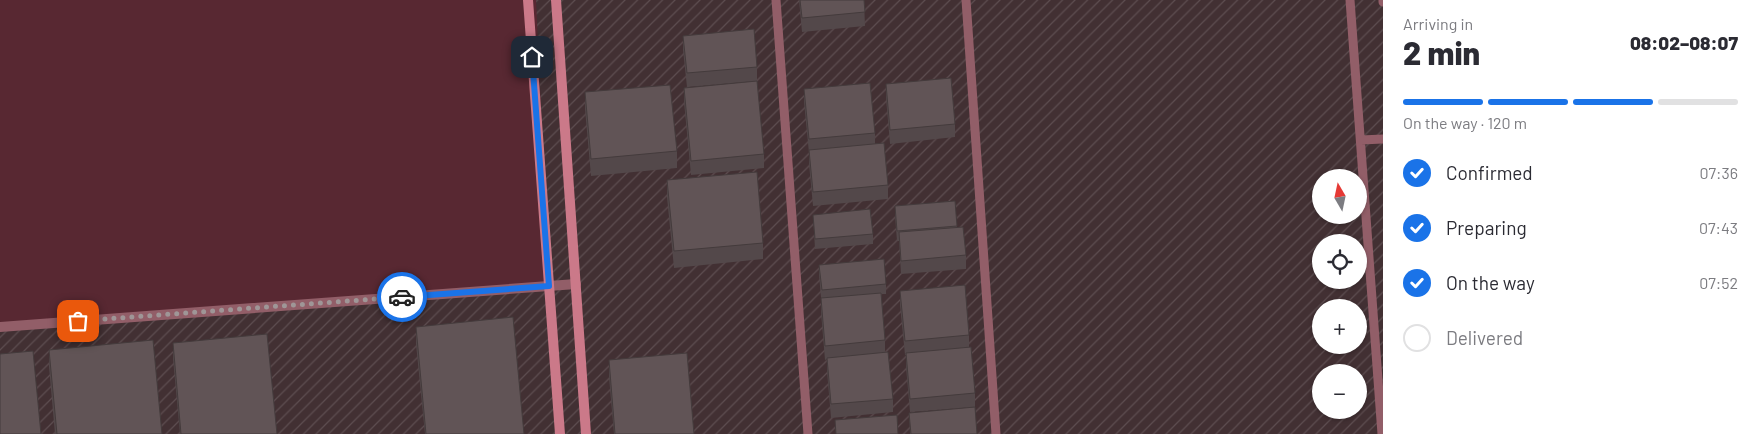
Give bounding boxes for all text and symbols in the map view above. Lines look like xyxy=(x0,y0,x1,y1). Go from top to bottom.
text: Arriving in xyxy=(1403,14,1473,33)
text: 08:02–08:07 xyxy=(1630,31,1738,54)
text: 2 min xyxy=(1403,33,1480,71)
pin xyxy=(511,36,553,78)
icon: home xyxy=(518,43,546,71)
text: On the way · 120 m xyxy=(1403,113,1527,132)
icon: check xyxy=(1403,159,1431,187)
text: Confirmed xyxy=(1446,161,1533,184)
text: 07:36 xyxy=(1699,163,1738,182)
north arrow xyxy=(1312,169,1368,224)
map controls xyxy=(1312,169,1367,419)
icon: check xyxy=(1403,214,1431,242)
text: Preparing xyxy=(1446,216,1527,239)
text: 07:43 xyxy=(1699,218,1738,237)
button: locate xyxy=(1312,234,1367,289)
icon: check xyxy=(1403,269,1431,297)
text: On the way xyxy=(1446,271,1535,294)
courier xyxy=(377,272,427,322)
text: 07:52 xyxy=(1699,273,1738,292)
icon: car xyxy=(388,283,416,311)
button: + xyxy=(1312,299,1367,354)
pin xyxy=(57,300,99,342)
icon: bag xyxy=(64,307,92,335)
text: Delivered xyxy=(1446,326,1523,349)
button: − xyxy=(1312,364,1367,419)

